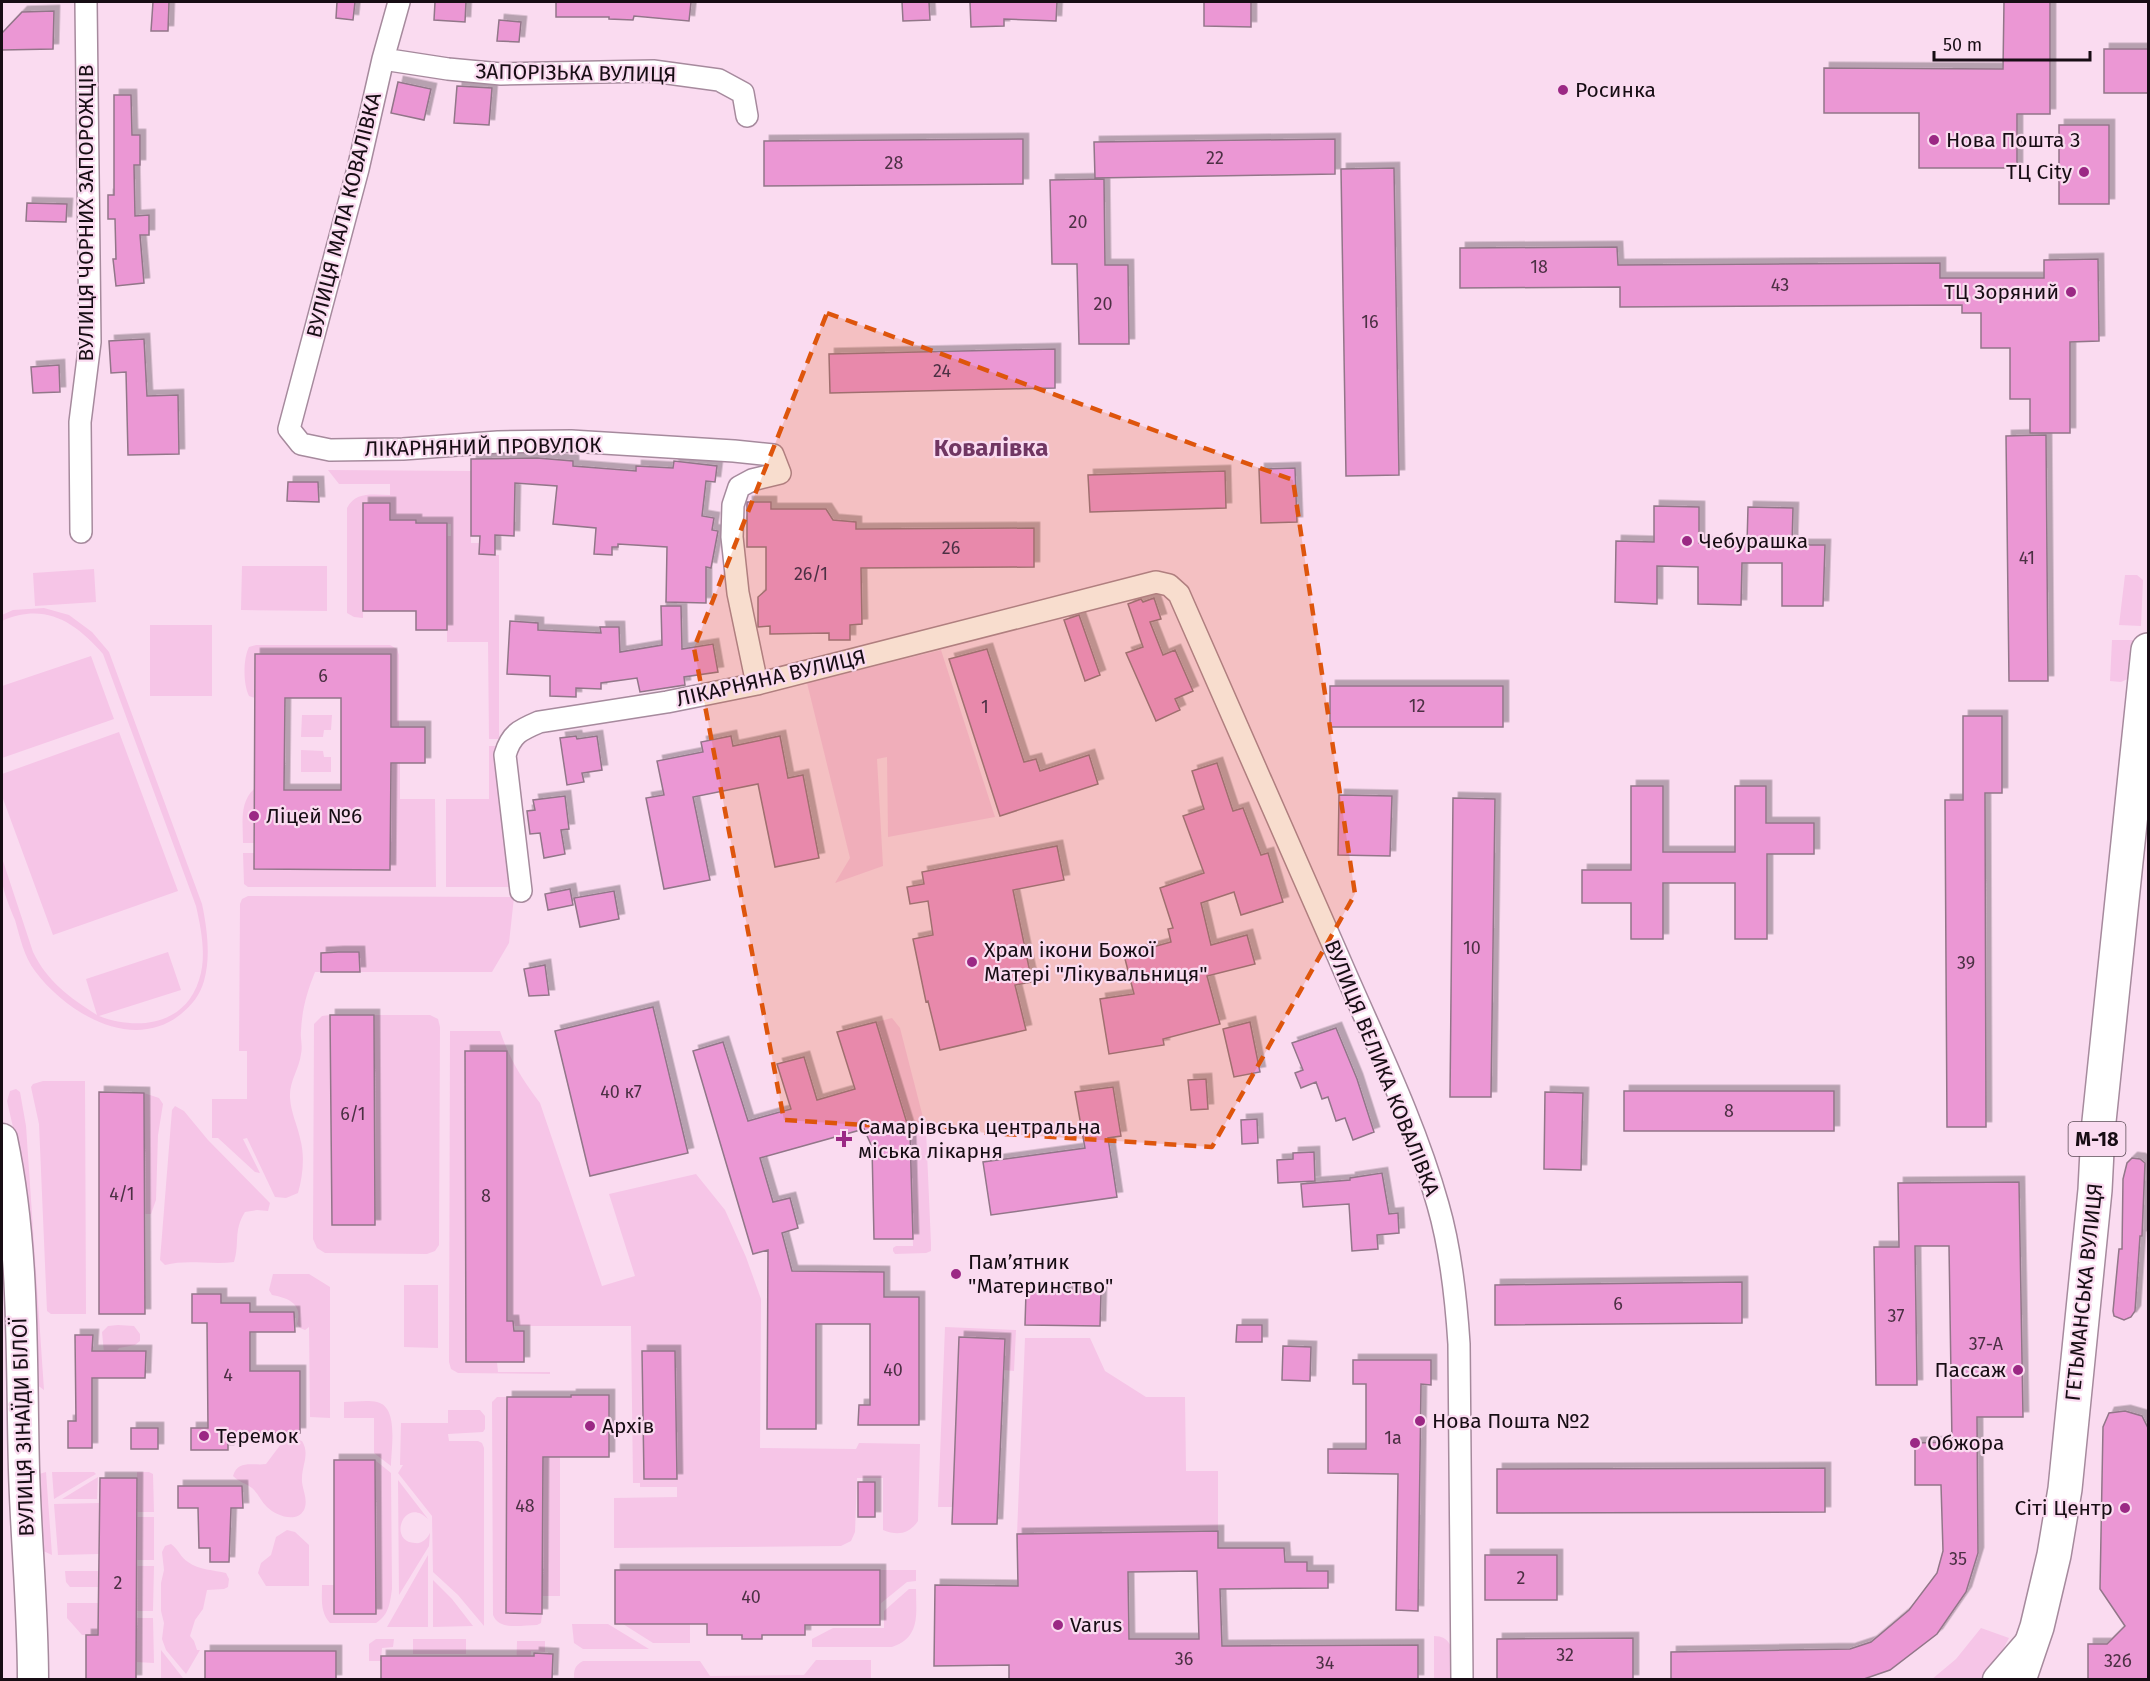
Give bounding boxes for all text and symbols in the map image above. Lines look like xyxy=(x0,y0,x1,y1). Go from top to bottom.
scale bar xyxy=(1934,24,2090,62)
text: 50 m xyxy=(1943,34,1982,56)
street label: ЗАПОРІЗЬКА ВУЛИЦЯ xyxy=(475,58,677,88)
street label: ВУЛИЦЯ ЧОРНИХ ЗАПОРОЖЦІВ xyxy=(73,65,99,361)
place label: Росинка xyxy=(1575,77,1656,103)
marker: Росинка xyxy=(1556,83,1570,97)
street label: ВУЛИЦЯ МАЛА КОВАЛІВКА xyxy=(301,90,387,340)
place label: Нова Пошта 3 xyxy=(1946,127,2080,153)
marker: Нова Пошта 3 xyxy=(1927,133,1941,147)
house number: 22 xyxy=(1206,147,1224,169)
house number: 28 xyxy=(885,152,903,174)
place label: ТЦ City xyxy=(2006,159,2073,185)
marker: ТЦ City xyxy=(2077,165,2091,179)
house number: 20 xyxy=(1069,211,1087,233)
house number: 18 xyxy=(1530,256,1548,278)
house number: 43 xyxy=(1771,274,1789,296)
place label: ТЦ Зоряний xyxy=(1944,279,2059,305)
marker: ТЦ Зоряний xyxy=(2064,285,2078,299)
house number: 20 xyxy=(1094,293,1112,315)
house number: 16 xyxy=(1361,311,1379,333)
house number: 24 xyxy=(933,360,951,382)
street label: ЛІКАРНЯНИЙ ПРОВУЛОК xyxy=(364,432,602,462)
district label: Ковалівка xyxy=(934,434,1048,462)
place label: Чебурашка xyxy=(1699,528,1808,554)
marker: Чебурашка xyxy=(1680,534,1694,548)
house number: 26 xyxy=(942,537,960,559)
house number: 41 xyxy=(2019,547,2035,569)
house number: 26/1 xyxy=(794,563,828,585)
street label: ЛІКАРНЯНА ВУЛИЦЯ xyxy=(674,644,868,712)
house number: 6 xyxy=(318,665,328,687)
house number: 12 xyxy=(1409,695,1425,717)
house number: 1 xyxy=(981,696,989,718)
place label: Ліцей №6 xyxy=(266,803,362,829)
marker: Ліцей №6 xyxy=(247,809,261,823)
street label: ВУЛИЦЯ ВЕЛИКА КОВАЛІВКА xyxy=(1319,936,1445,1200)
place label: Храм ікони Божої Матері "Лікувальниця" xyxy=(984,937,1208,987)
house number: 10 xyxy=(1463,937,1481,959)
house number: 39 xyxy=(1957,952,1975,974)
marker: Храм ікони Божої Матері "Лікувальниця" xyxy=(965,955,979,969)
house number: 40 к7 xyxy=(600,1081,642,1103)
house number: 8 xyxy=(1724,1100,1734,1122)
house number: 6/1 xyxy=(340,1103,366,1125)
place label: Самарівська центральна міська лікарня xyxy=(858,1114,1101,1164)
road number: М-18 xyxy=(2068,1122,2126,1156)
marker: Самарівська центральна міська лікарня xyxy=(835,1130,853,1148)
street label: ГЕТЬМАНСЬКА ВУЛИЦЯ xyxy=(2060,1182,2108,1402)
house number: 4/1 xyxy=(109,1183,135,1205)
house number: 8 xyxy=(481,1185,491,1207)
place label: Пам’ятник "Материнство" xyxy=(968,1249,1113,1299)
marker: Пам’ятник "Материнство" xyxy=(949,1267,963,1281)
house number: 6 xyxy=(1613,1293,1623,1315)
house number: 37 xyxy=(1888,1305,1904,1327)
street label: ВУЛИЦЯ ЗІНАЇДИ БІЛОЇ xyxy=(6,1316,40,1537)
house number: 37-А xyxy=(1969,1333,2004,1355)
place label: Пассаж xyxy=(1934,1357,2006,1383)
house number: 40 xyxy=(883,1359,903,1381)
marker: Пассаж xyxy=(2011,1363,2025,1377)
house number: 4 xyxy=(223,1364,233,1386)
place label: Нова Пошта №2 xyxy=(1432,1408,1590,1434)
place label: Архів xyxy=(602,1413,654,1439)
marker: Нова Пошта №2 xyxy=(1413,1414,1427,1428)
marker: Архів xyxy=(583,1419,597,1433)
place label: Теремок xyxy=(216,1423,298,1449)
house number: 1а xyxy=(1384,1427,1402,1449)
marker: Теремок xyxy=(197,1429,211,1443)
place label: Обжора xyxy=(1927,1430,2004,1456)
marker: Обжора xyxy=(1908,1436,1922,1450)
house number: 48 xyxy=(515,1495,535,1517)
place label: Сіті Центр xyxy=(2015,1495,2113,1521)
marker: Сіті Центр xyxy=(2118,1501,2132,1515)
house number: 35 xyxy=(1949,1548,1967,1570)
house number: 2 xyxy=(1517,1567,1526,1589)
house number: 2 xyxy=(114,1572,123,1594)
house number: 40 xyxy=(741,1586,761,1608)
place label: Varus xyxy=(1070,1612,1123,1638)
marker: Varus xyxy=(1051,1618,1065,1632)
house number: 32 xyxy=(1556,1644,1574,1666)
house number: 36 xyxy=(1175,1648,1193,1670)
house number: 32б xyxy=(2104,1650,2132,1672)
house number: 34 xyxy=(1316,1652,1335,1674)

